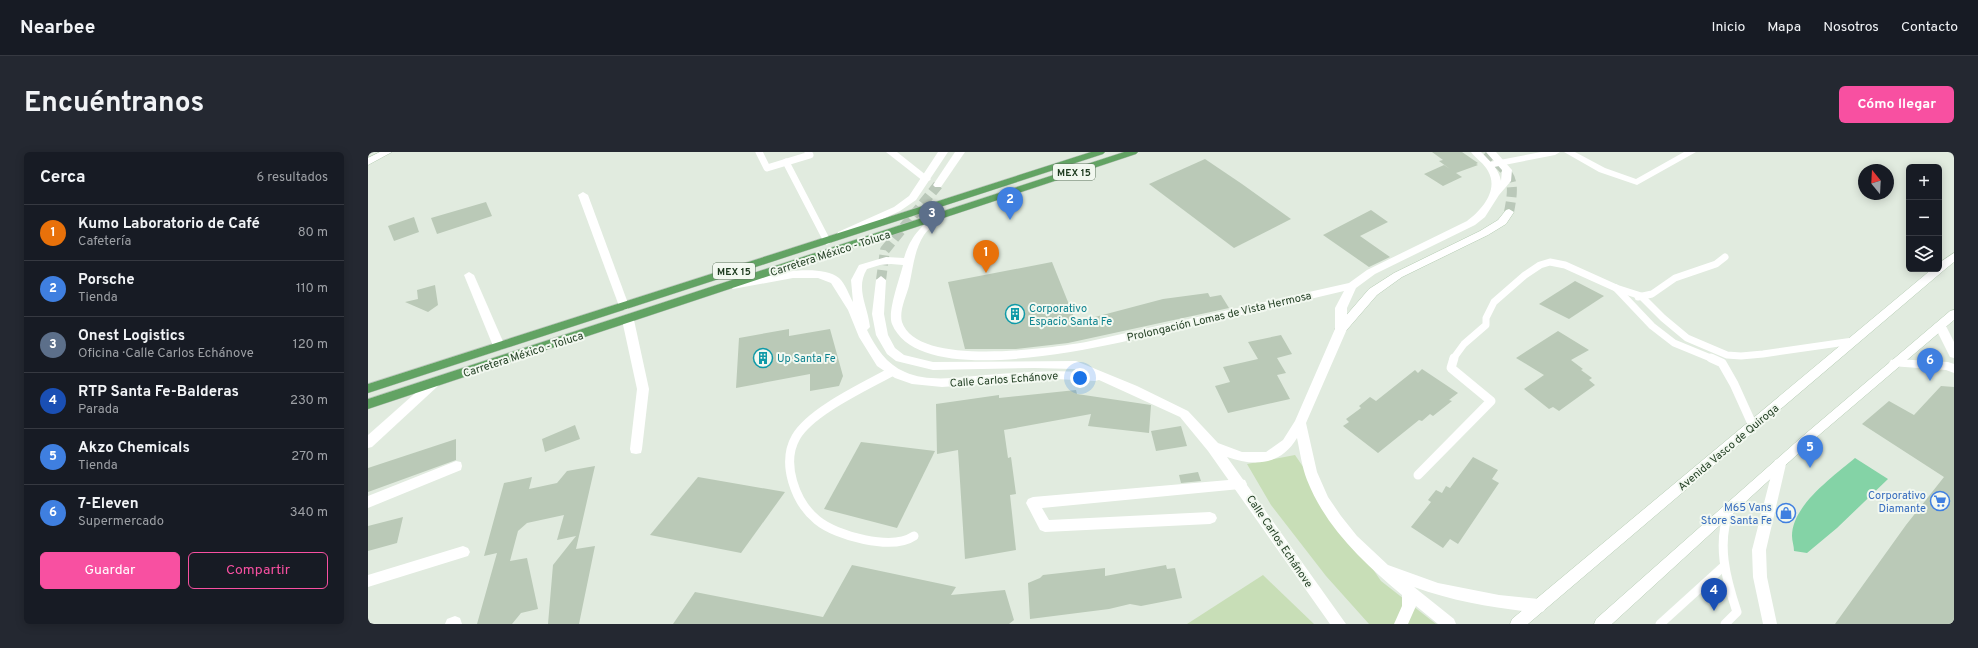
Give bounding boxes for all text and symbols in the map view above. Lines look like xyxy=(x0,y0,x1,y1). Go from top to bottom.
text: Nearbee xyxy=(20,16,95,40)
text: Inicio xyxy=(1712,19,1745,36)
text: Mapa xyxy=(1767,19,1801,36)
text: Nosotros xyxy=(1823,19,1879,36)
text: Contacto xyxy=(1901,19,1958,36)
text: Encuéntranos xyxy=(24,86,204,122)
button: Cómo llegar xyxy=(1839,86,1954,123)
road number: MEX 15 xyxy=(1053,164,1095,180)
north arrow xyxy=(1858,164,1894,200)
map controls xyxy=(1906,164,1942,272)
button: + xyxy=(1906,164,1942,200)
text: Cerca xyxy=(40,167,86,189)
text: 6 resultados xyxy=(257,170,328,186)
pin: 2 xyxy=(997,187,1023,220)
button: − xyxy=(1906,200,1942,236)
pin: 3 xyxy=(919,201,945,234)
text: Kumo Laboratorio de Café xyxy=(78,215,260,234)
text: 1 xyxy=(50,225,56,241)
text: 80 m xyxy=(298,225,328,241)
street label: Carretera México - Toluca xyxy=(768,228,892,280)
text: Cafetería xyxy=(78,234,131,250)
button: layers xyxy=(1906,236,1942,272)
pin: 1 xyxy=(973,240,999,273)
road number: MEX 15 xyxy=(713,263,755,279)
text: Porsche xyxy=(78,271,135,290)
text: 2 xyxy=(49,281,57,297)
text: 110 m xyxy=(296,281,328,297)
street label: Prolongación Lomas de Vista Hermosa xyxy=(1126,289,1313,345)
text: Tienda xyxy=(78,290,118,306)
place label: Corporativo Espacio Santa Fe xyxy=(1029,302,1112,329)
building icon: Corporativo Espacio Santa Fe xyxy=(1004,303,1026,325)
text: Onest Logistics xyxy=(78,327,185,346)
street label: Carretera México - Toluca xyxy=(461,329,585,381)
text: 3 xyxy=(49,337,57,353)
text: 120 m xyxy=(293,337,328,353)
text: Oficina · Calle Carlos Echánove xyxy=(78,346,254,362)
building icon: Up Santa Fe xyxy=(752,347,774,369)
pin: 6 xyxy=(1917,348,1943,381)
place label: Up Santa Fe xyxy=(777,352,836,366)
your location xyxy=(1070,368,1090,388)
street label: Calle Carlos Echánove xyxy=(949,369,1059,391)
text: RTP Santa Fe-Balderas xyxy=(78,383,239,402)
text: 4 xyxy=(49,393,57,409)
text: 230 m xyxy=(290,393,328,409)
street label: Avenida Vasco de Quiroga xyxy=(1675,401,1782,494)
text: Parada xyxy=(78,402,119,418)
pin: 5 xyxy=(1797,435,1823,468)
text: Akzo Chemicals xyxy=(78,439,190,458)
text: 5 xyxy=(49,449,57,465)
text: 270 m xyxy=(291,449,328,465)
text: Tienda xyxy=(78,458,118,474)
place label: Corporativo Diamante xyxy=(1868,489,1926,516)
supermarket icon: Corporativo Diamante xyxy=(1929,490,1951,512)
street label: Calle Carlos Echánove xyxy=(1243,493,1315,591)
text: 7-Eleven xyxy=(78,495,139,514)
place label: M65 Vans Store Santa Fe xyxy=(1701,501,1772,528)
shop icon: M65 Vans Store Santa Fe xyxy=(1775,502,1797,524)
text: 6 xyxy=(49,505,57,521)
text: 340 m xyxy=(290,505,328,521)
text: Supermercado xyxy=(78,514,164,530)
button: Guardar xyxy=(40,552,180,589)
button: Compartir xyxy=(188,552,328,589)
pin: 4 xyxy=(1701,578,1727,611)

